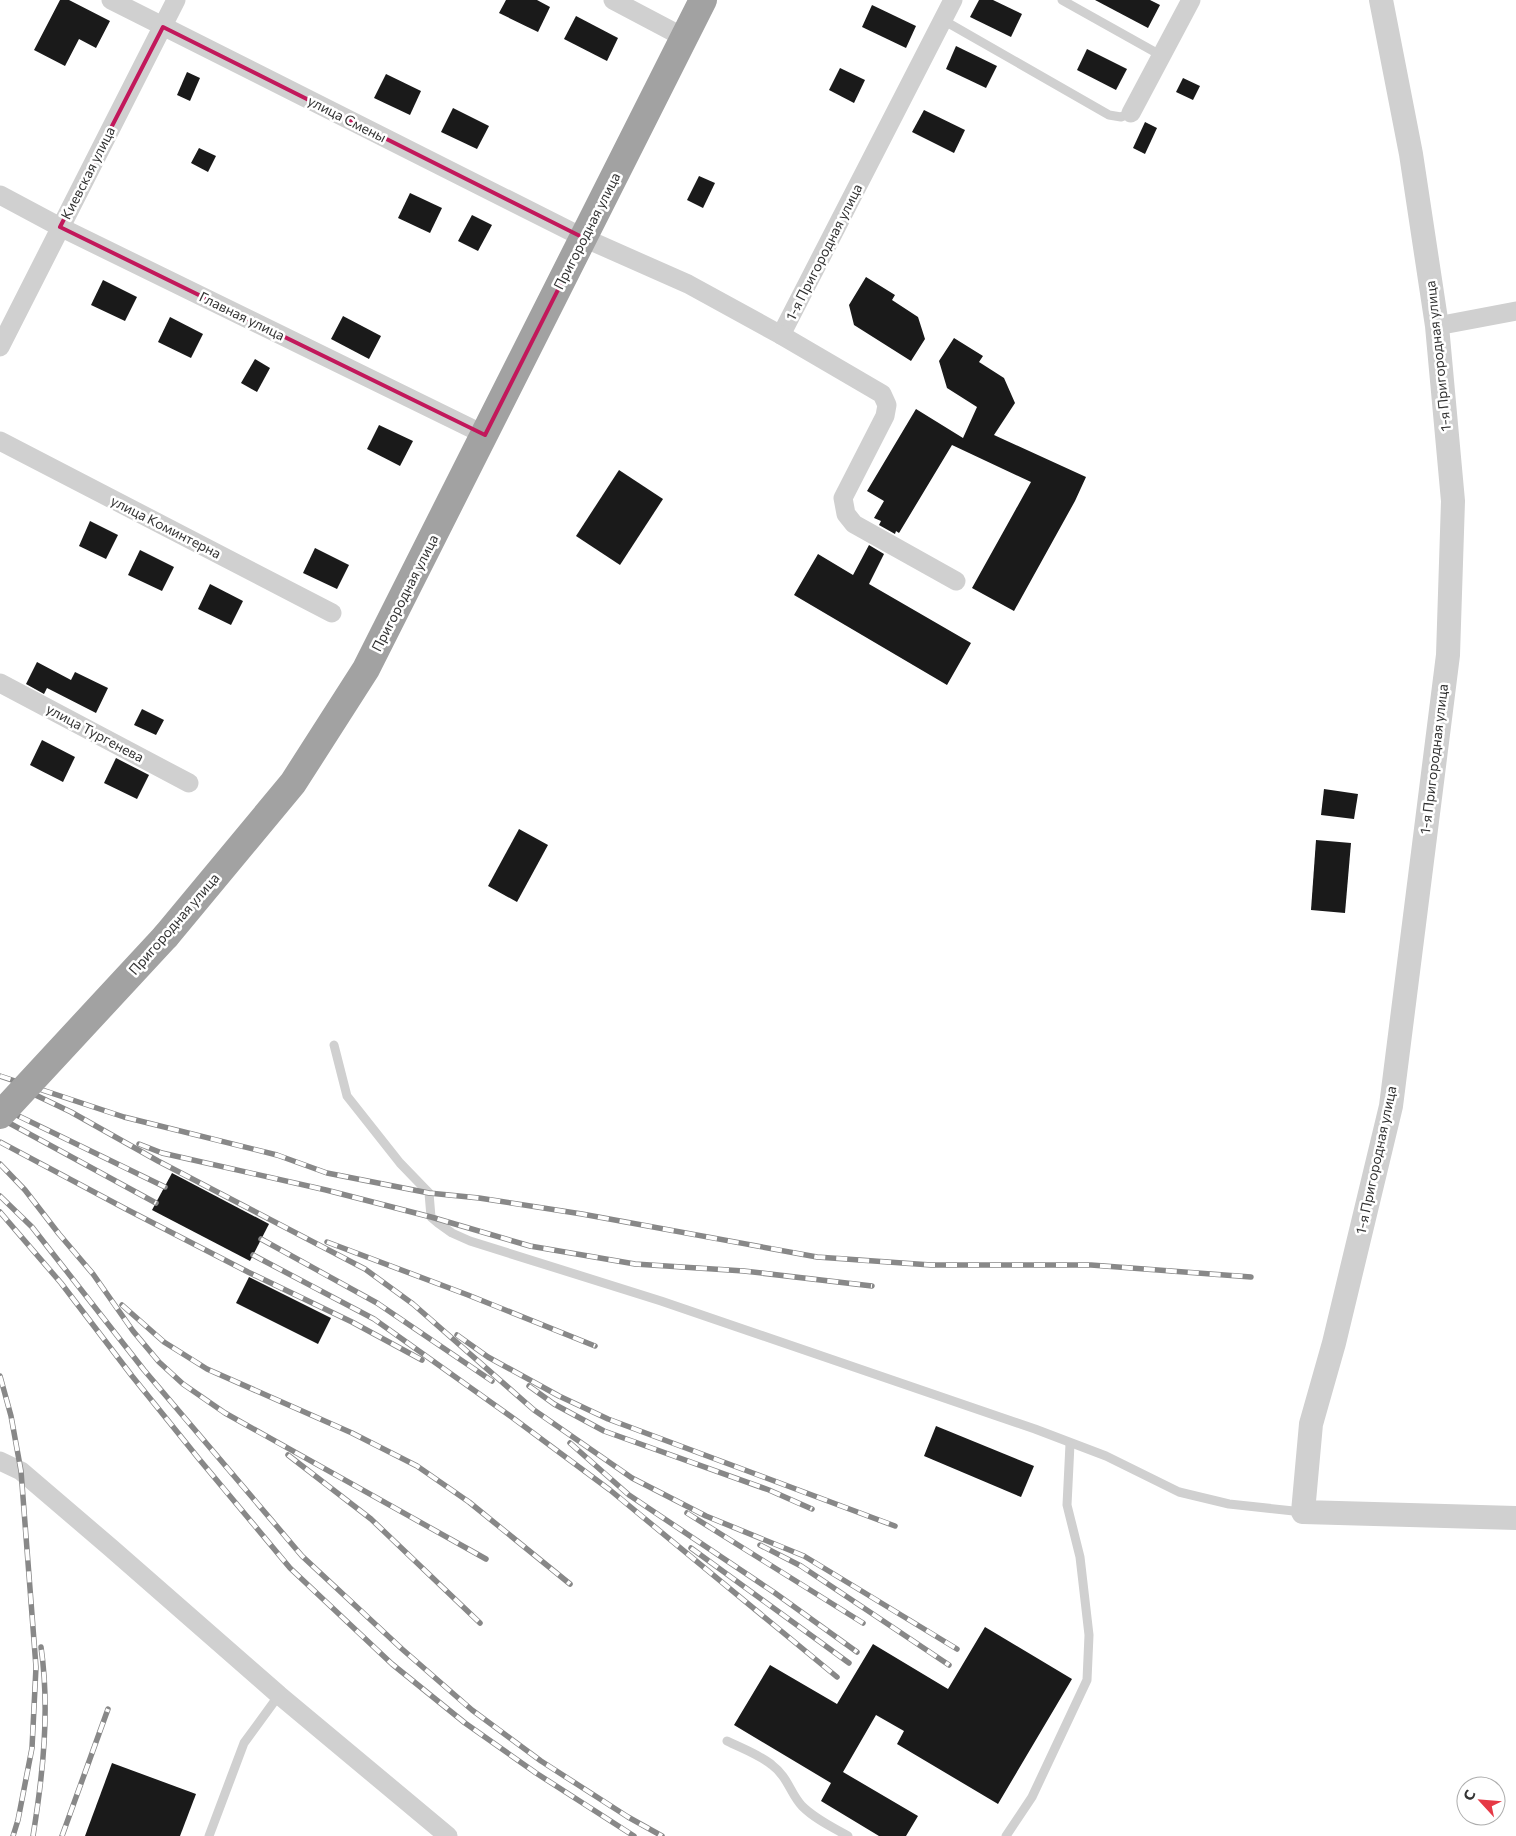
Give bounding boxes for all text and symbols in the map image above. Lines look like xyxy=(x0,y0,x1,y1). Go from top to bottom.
street label: улица Смены xyxy=(305,91,389,146)
street label: Киевская улица xyxy=(57,123,118,222)
street label: Пригородная улица xyxy=(550,169,623,292)
street label: 1-я Пригородная улица xyxy=(782,181,865,323)
street label: 1-я Пригородная улица xyxy=(1421,280,1454,432)
street label: Главная улица xyxy=(197,288,288,344)
street label: улица Коминтерна xyxy=(108,491,224,562)
street label: Пригородная улица xyxy=(368,531,441,654)
street label: 1-я Пригородная улица xyxy=(1416,683,1451,835)
street label: улица Тургенева xyxy=(44,700,147,765)
street label: Пригородная улица xyxy=(125,869,222,978)
street label: 1-я Пригородная улица xyxy=(1351,1084,1400,1236)
north arrow xyxy=(1456,1776,1506,1826)
text: С xyxy=(1459,1787,1479,1803)

